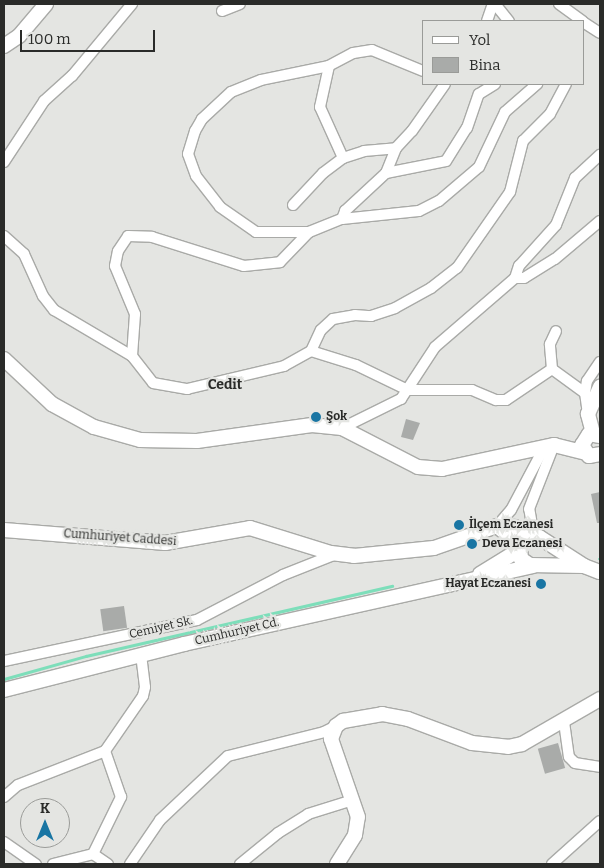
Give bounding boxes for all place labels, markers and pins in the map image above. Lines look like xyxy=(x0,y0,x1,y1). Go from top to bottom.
place label: Şok xyxy=(326,410,347,424)
marker: Şok xyxy=(310,411,322,423)
place label: İlçem Eczanesi xyxy=(469,518,553,532)
marker: İlçem Eczanesi xyxy=(453,519,465,531)
place label: Deva Eczanesi xyxy=(482,537,562,551)
marker: Deva Eczanesi xyxy=(466,538,478,550)
place label: Hayat Eczanesi xyxy=(445,577,531,591)
marker: Hayat Eczanesi xyxy=(535,578,547,590)

